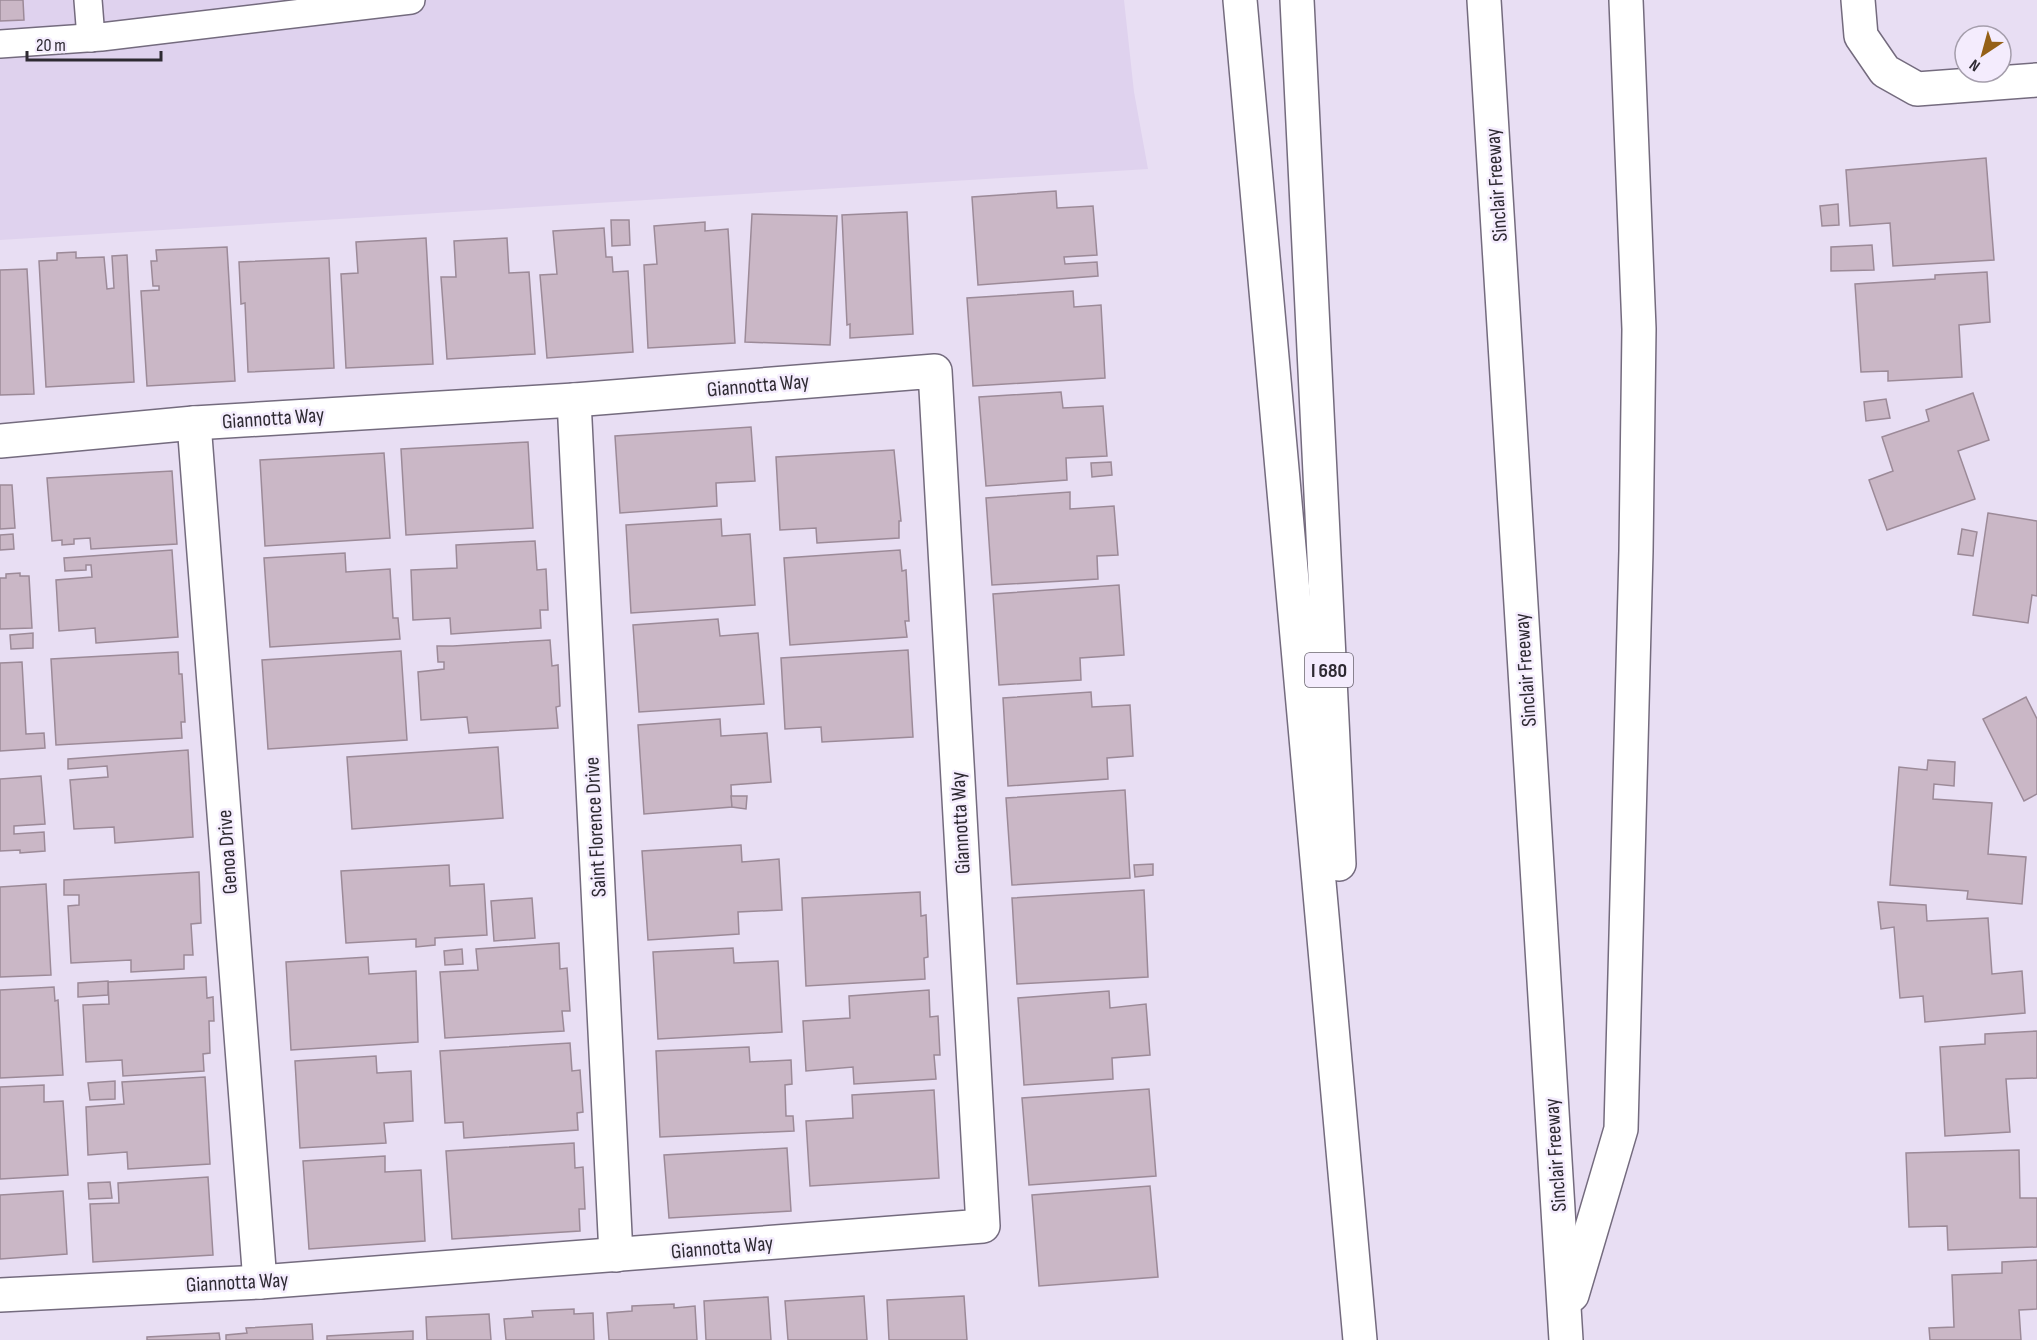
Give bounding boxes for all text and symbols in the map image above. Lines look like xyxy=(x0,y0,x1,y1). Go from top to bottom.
scale bar xyxy=(27,24,160,62)
north arrow xyxy=(1953,24,2013,84)
text: 20 m xyxy=(36,35,66,56)
text: N xyxy=(1966,55,1984,75)
street label: Sinclair Freeway xyxy=(1480,127,1513,242)
street label: Giannotta Way xyxy=(706,369,810,402)
street label: Giannotta Way xyxy=(221,402,325,435)
street label: Sinclair Freeway xyxy=(1509,612,1542,727)
road number: I 680 xyxy=(1305,653,1353,687)
street label: Saint Florence Drive xyxy=(579,756,612,898)
street label: Giannotta Way xyxy=(945,771,976,875)
street label: Genoa Drive xyxy=(212,809,243,895)
street label: Sinclair Freeway xyxy=(1539,1097,1572,1212)
street label: Giannotta Way xyxy=(670,1231,774,1264)
street label: Giannotta Way xyxy=(185,1267,289,1298)

